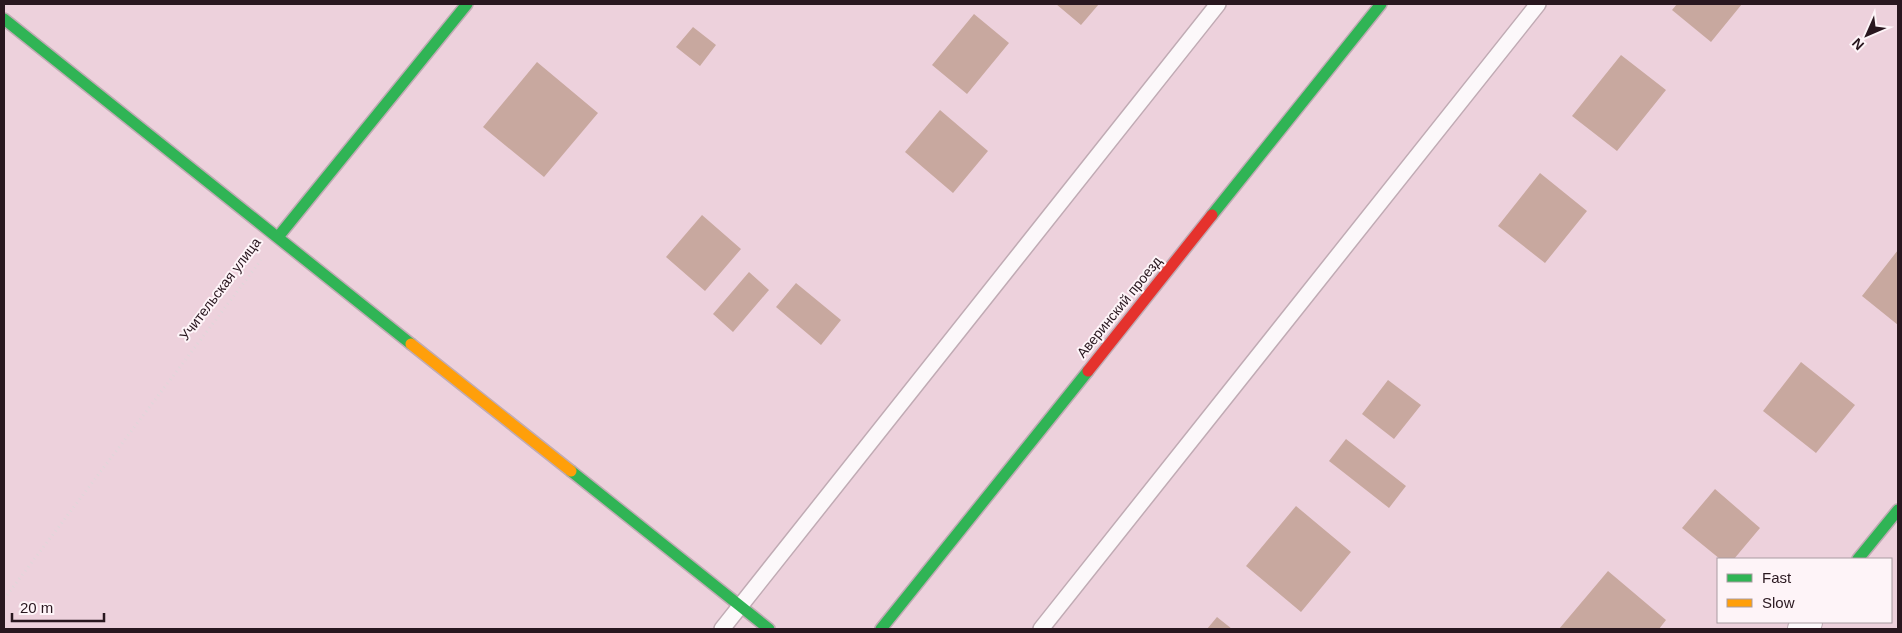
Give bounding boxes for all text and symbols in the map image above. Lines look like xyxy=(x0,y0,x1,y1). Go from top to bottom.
north arrow xyxy=(1842,10,1892,60)
text: N xyxy=(1849,35,1867,53)
street label: Учительская улица xyxy=(176,234,264,343)
street label: Аверинский проезд xyxy=(1073,253,1165,361)
legend xyxy=(1717,558,1892,623)
text: Fast xyxy=(1762,569,1792,586)
scale bar xyxy=(12,590,105,622)
text: Slow xyxy=(1762,594,1795,611)
text: 20 m xyxy=(20,599,53,616)

